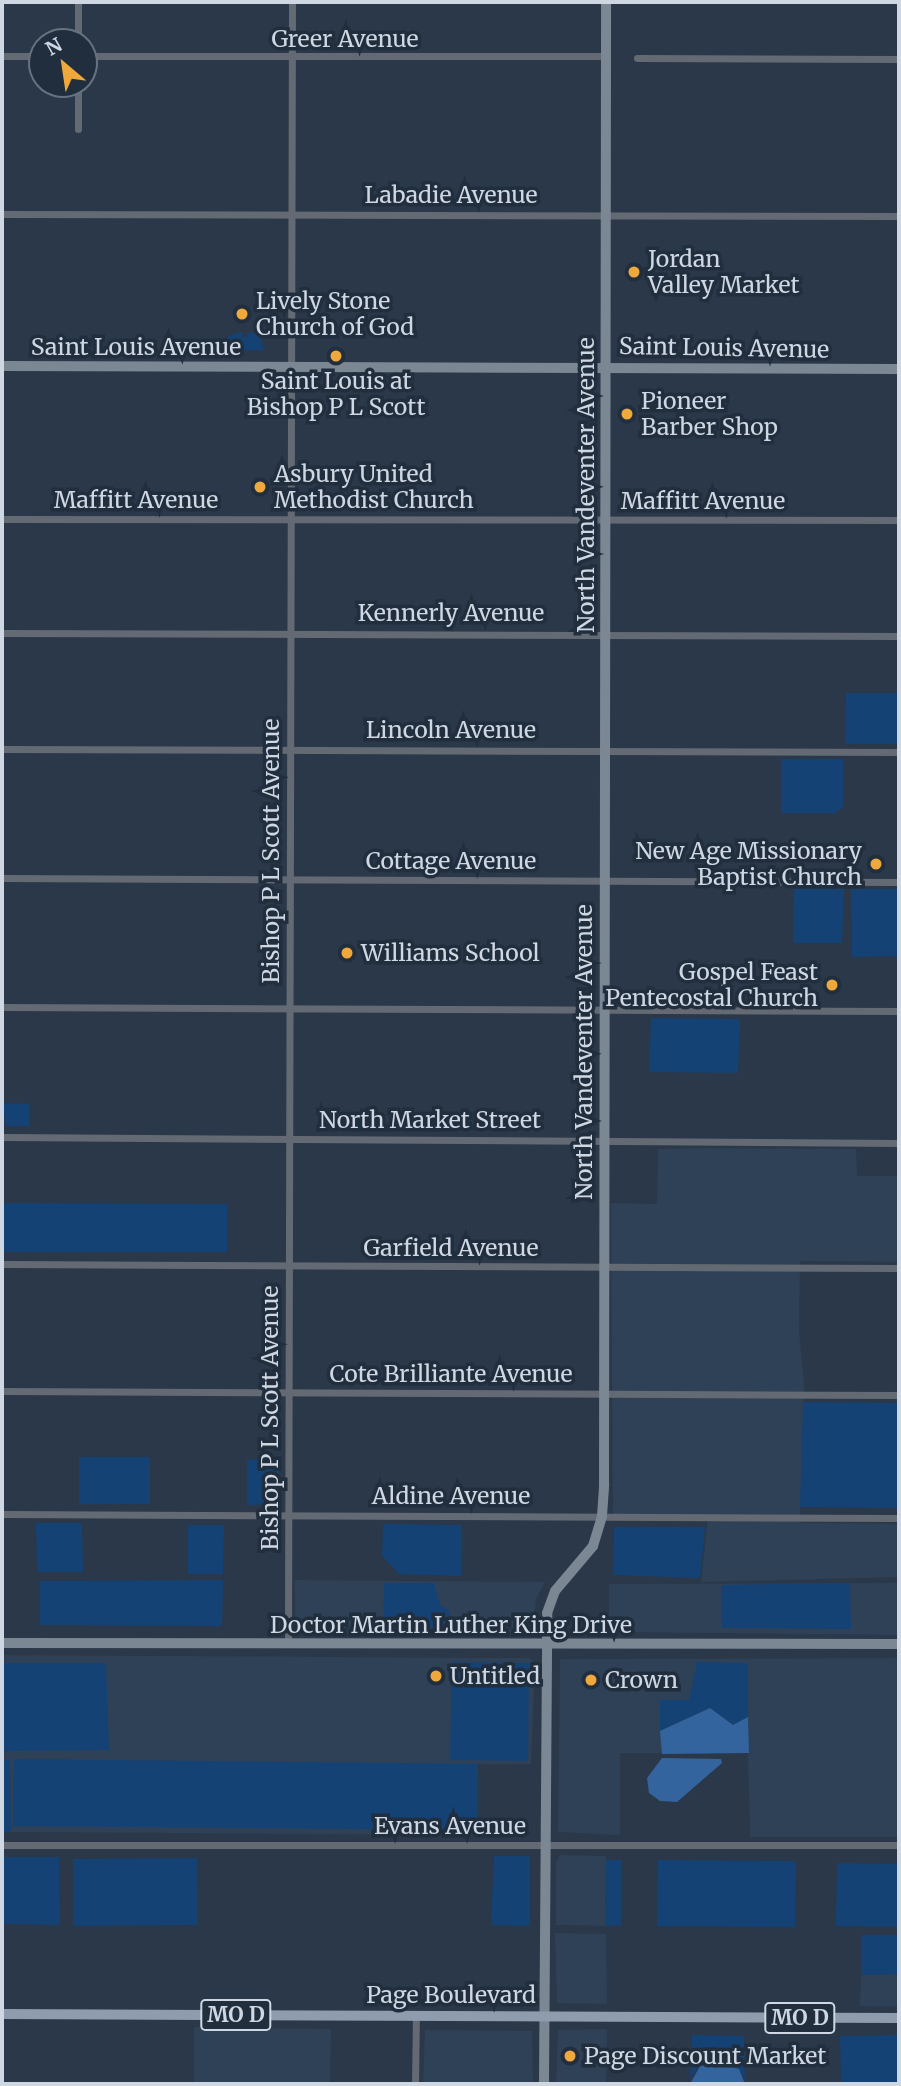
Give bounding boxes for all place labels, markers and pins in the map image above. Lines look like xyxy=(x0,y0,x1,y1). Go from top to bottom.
place label: Jordan Valley Market xyxy=(648,245,800,299)
marker: Jordan Valley Market xyxy=(626,264,642,280)
place label: Lively Stone Church of God xyxy=(256,287,414,341)
marker: Lively Stone Church of God xyxy=(234,306,250,322)
marker: Saint Louis at Bishop P L Scott xyxy=(328,348,344,364)
place label: Saint Louis at Bishop P L Scott xyxy=(247,367,425,421)
place label: Pioneer Barber Shop xyxy=(641,387,778,441)
marker: Pioneer Barber Shop xyxy=(619,406,635,422)
place label: Asbury United Methodist Church xyxy=(274,460,474,514)
marker: Asbury United Methodist Church xyxy=(252,479,268,495)
place label: New Age Missionary Baptist Church xyxy=(635,837,862,891)
marker: New Age Missionary Baptist Church xyxy=(868,856,884,872)
place label: Williams School xyxy=(361,939,540,967)
marker: Williams School xyxy=(339,945,355,961)
place label: Gospel Feast Pentecostal Church xyxy=(605,958,818,1012)
marker: Gospel Feast Pentecostal Church xyxy=(824,977,840,993)
place label: Untitled xyxy=(450,1662,540,1690)
place label: Crown xyxy=(605,1666,678,1694)
marker: Untitled xyxy=(428,1668,444,1684)
marker: Crown xyxy=(583,1672,599,1688)
place label: Page Discount Market xyxy=(584,2042,826,2070)
marker: Page Discount Market xyxy=(562,2048,578,2064)

